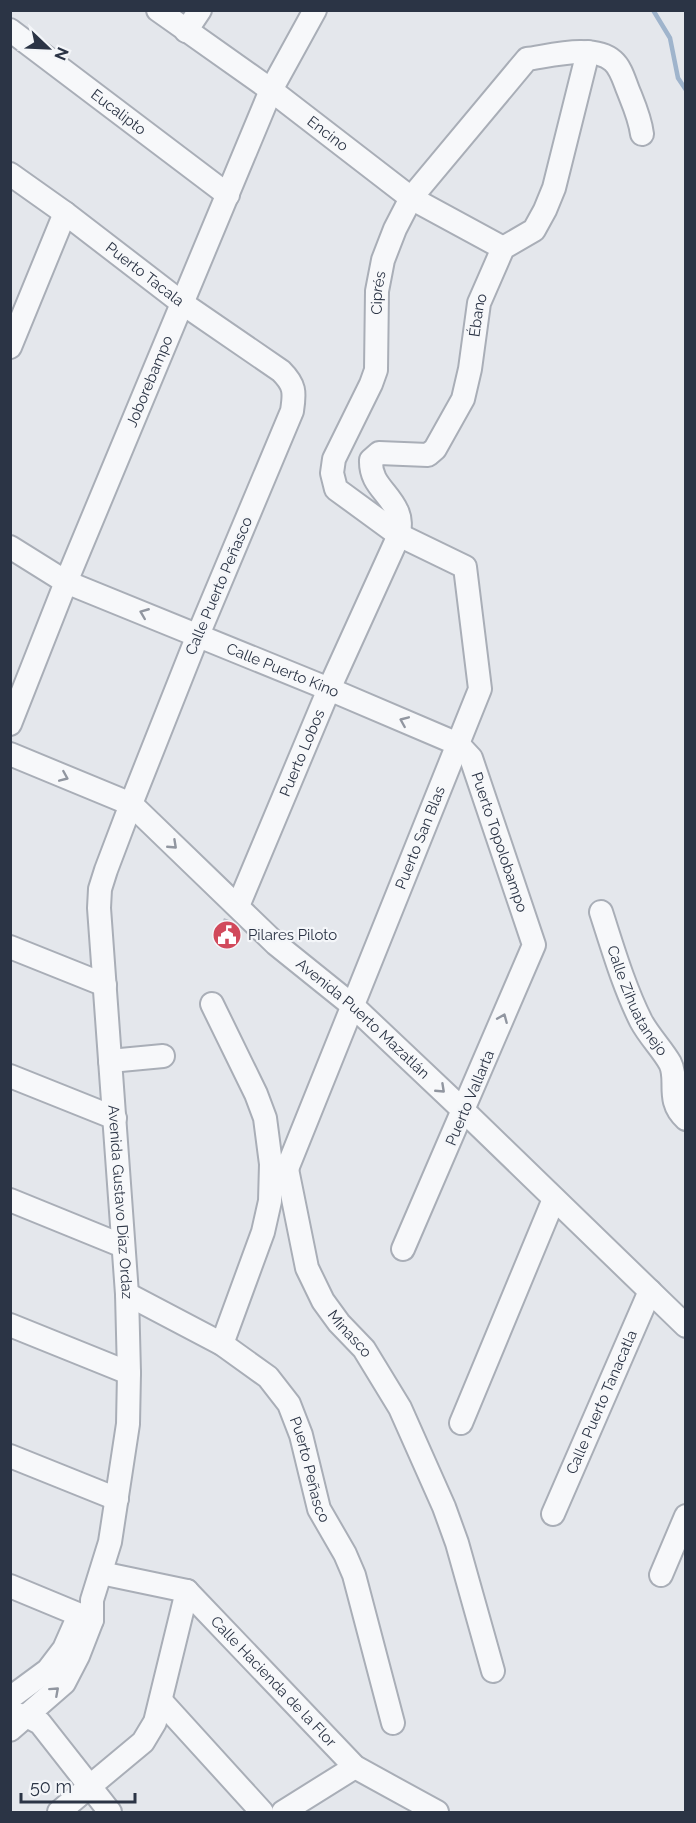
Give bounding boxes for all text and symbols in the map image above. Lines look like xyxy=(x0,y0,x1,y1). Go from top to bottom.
north arrow xyxy=(18,18,78,78)
text: N xyxy=(50,44,72,63)
street label: Eucalipto xyxy=(87,85,150,139)
street label: Encino xyxy=(304,112,352,155)
street label: Puerto Tacala xyxy=(102,239,187,310)
street label: Ciprés xyxy=(368,269,390,315)
street label: Ébano xyxy=(465,290,491,338)
street label: Joborebampo xyxy=(123,333,177,430)
street label: Calle Puerto Peñasco xyxy=(182,514,256,658)
one-way arrow xyxy=(139,608,150,620)
street label: Calle Puerto Kino xyxy=(224,639,342,701)
street label: Puerto Lobos xyxy=(276,707,328,799)
one-way arrow xyxy=(400,716,411,728)
one-way arrow xyxy=(58,769,69,781)
street label: Puerto Topolobampo xyxy=(467,770,531,914)
street label: Puerto San Blas xyxy=(391,784,449,892)
one-way arrow xyxy=(166,837,177,848)
public building icon: Pilares Piloto xyxy=(211,919,243,951)
place label: Pilares Piloto xyxy=(248,926,337,944)
street label: Calle Zihuatanejo xyxy=(603,943,671,1059)
street label: Avenida Puerto Mazatlán xyxy=(292,955,433,1083)
one-way arrow xyxy=(496,1014,508,1025)
street label: Puerto Vallarta xyxy=(442,1048,498,1148)
one-way arrow xyxy=(435,1082,445,1093)
street label: Avenida Gustavo Díaz Ordaz xyxy=(104,1104,136,1299)
street label: Minasco xyxy=(324,1307,376,1361)
street label: Calle Puerto Tanacatla xyxy=(562,1327,641,1477)
street label: Puerto Peñasco xyxy=(286,1414,334,1526)
street label: Calle Hacienda de la Flor xyxy=(207,1612,341,1751)
one-way arrow xyxy=(48,1687,58,1698)
scale bar xyxy=(21,1766,135,1804)
text: 50 m xyxy=(30,1776,72,1797)

